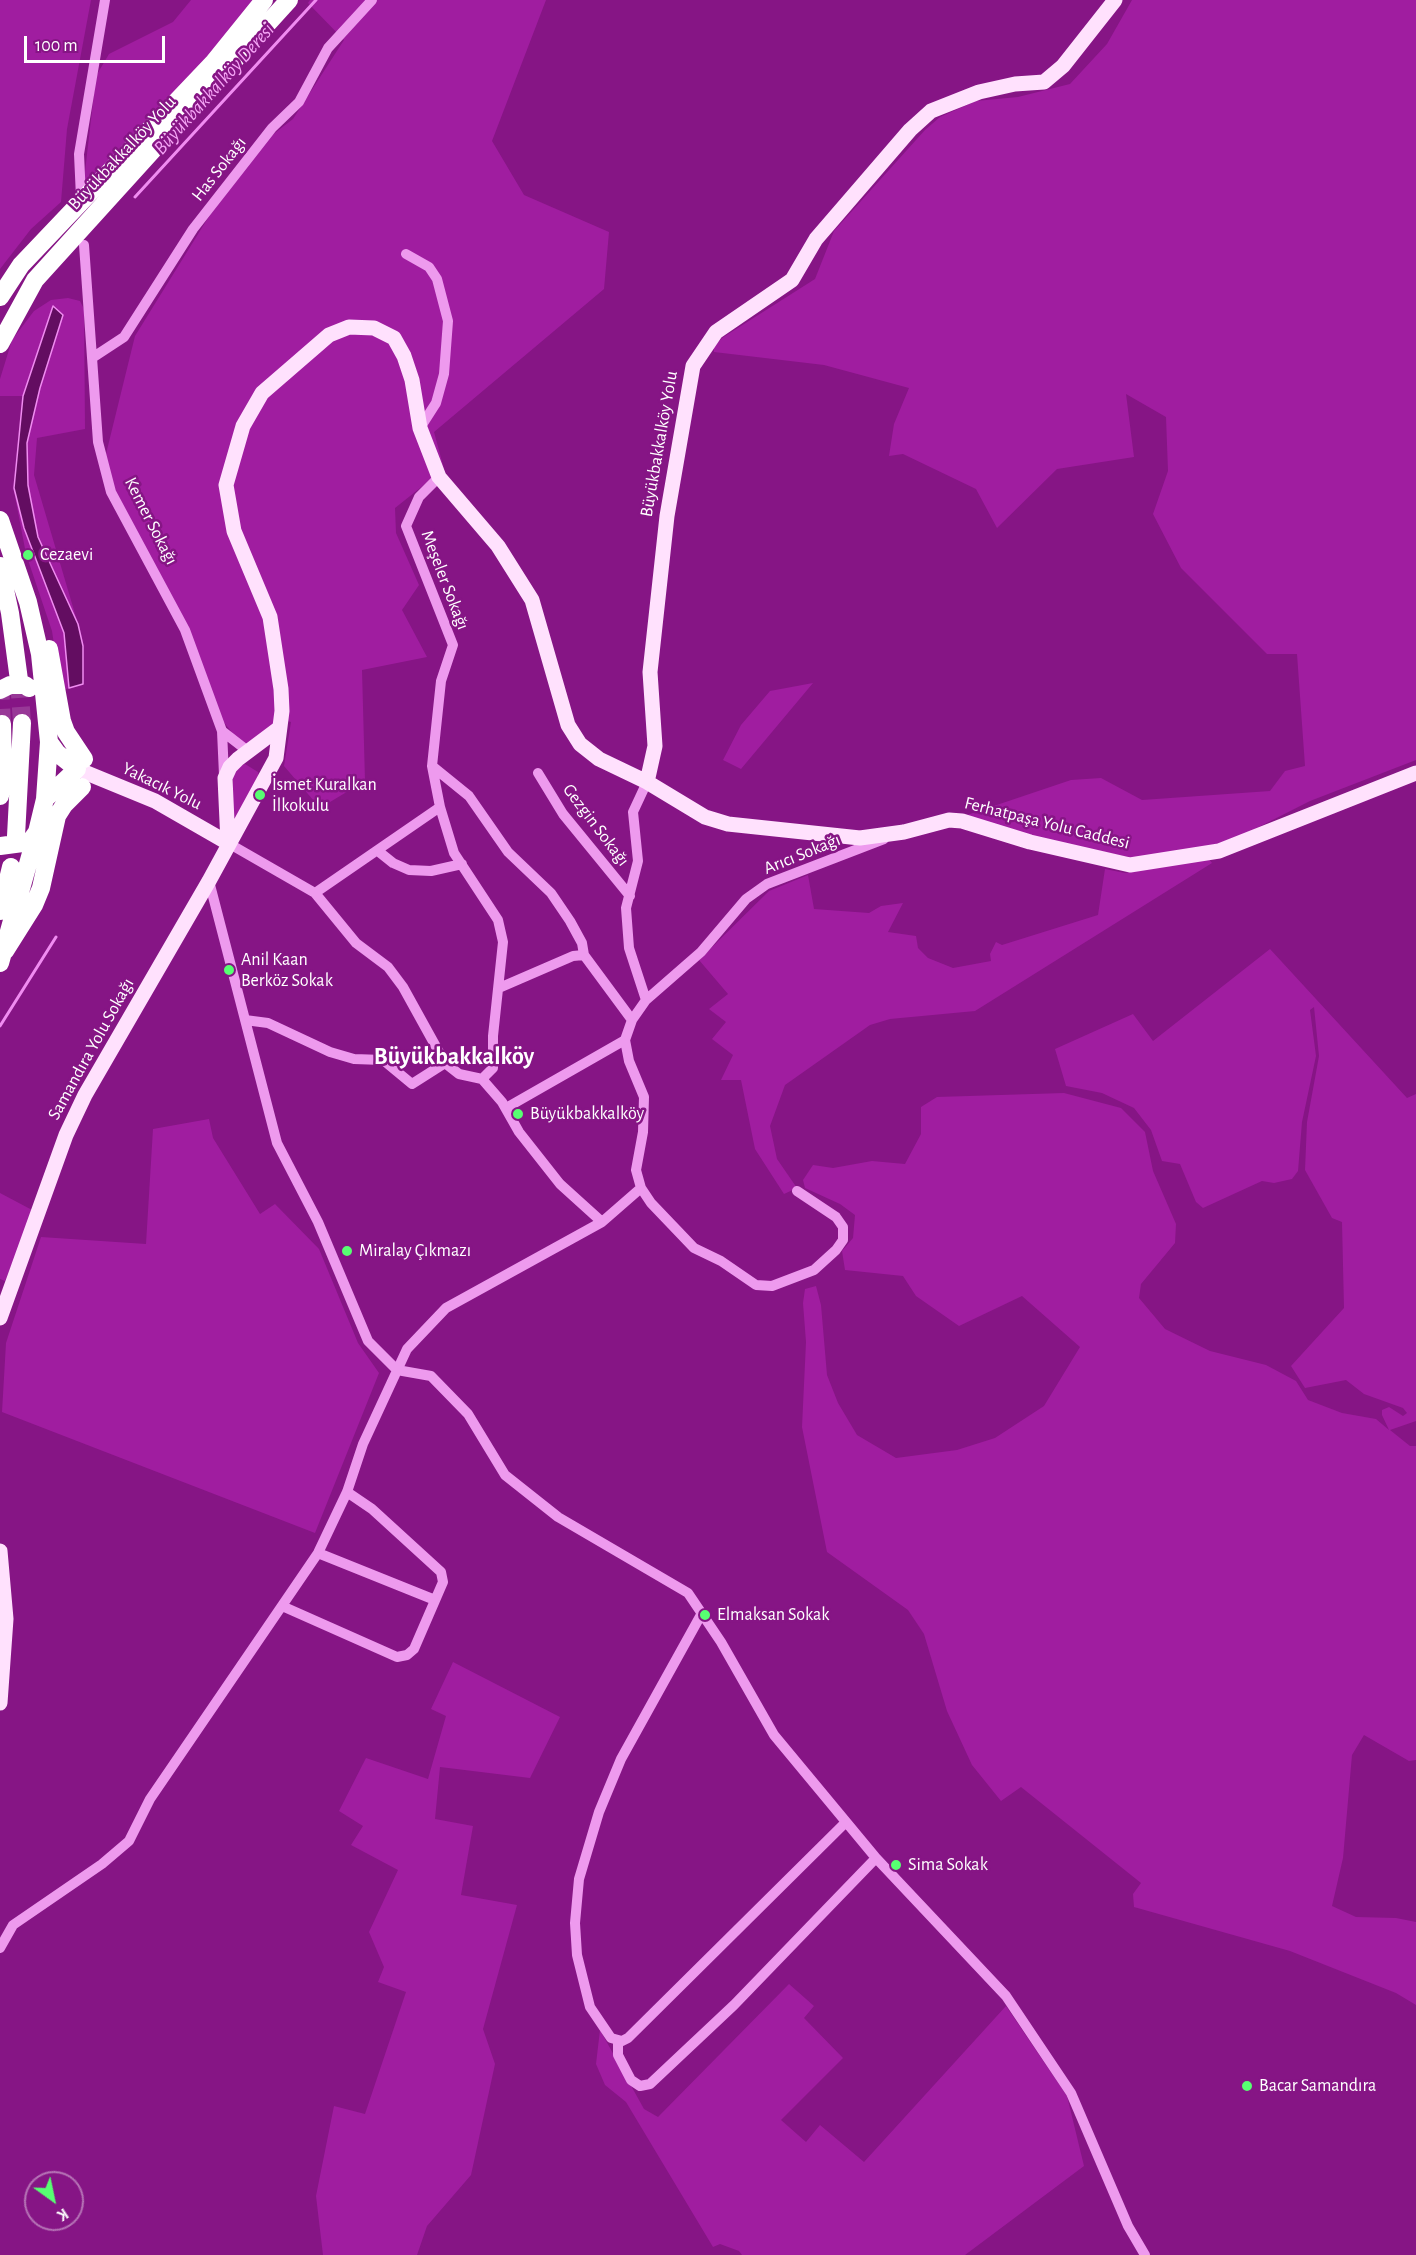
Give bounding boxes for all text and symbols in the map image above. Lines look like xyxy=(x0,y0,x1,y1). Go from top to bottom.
water label: Büyükbakkalköy Deresi xyxy=(149,18,279,160)
scale bar xyxy=(27,24,168,62)
text: 100 m xyxy=(35,37,78,55)
street label: Büyükbakkalköy Yolu xyxy=(64,91,180,215)
street label: Has Sokağı xyxy=(187,132,251,206)
street label: Büyükbakkalköy Yolu xyxy=(636,369,682,519)
street label: Kemer Sokağı xyxy=(120,474,182,568)
street label: Meşeler Sokağı xyxy=(416,527,474,633)
place label: Cezaevi xyxy=(40,544,93,566)
marker: Cezaevi xyxy=(21,548,35,562)
street label: Yakacık Yolu xyxy=(119,757,205,815)
place label: İsmet Kuralkan İlkokulu xyxy=(272,774,377,816)
street label: Gezgin Sokağı xyxy=(558,779,634,871)
marker: İsmet Kuralkan İlkokulu xyxy=(253,788,267,802)
street label: Ferhatpaşa Yolu Caddesi xyxy=(962,792,1132,854)
street label: Arıcı Sokağı xyxy=(760,829,844,879)
place label: Anil Kaan Berköz Sokak xyxy=(241,949,333,992)
marker: Anil Kaan Berköz Sokak xyxy=(222,963,236,977)
street label: Samandıra Yolu Sokağı xyxy=(43,974,139,1124)
district label: Büyükbakkalköy xyxy=(374,1043,534,1071)
place label: Büyükbakkalköy xyxy=(530,1103,644,1125)
marker: Büyükbakkalköy xyxy=(511,1107,525,1121)
place label: Miralay Çıkmazı xyxy=(359,1240,471,1262)
marker: Miralay Çıkmazı xyxy=(340,1244,354,1258)
place label: Elmaksan Sokak xyxy=(717,1604,829,1626)
marker: Elmaksan Sokak xyxy=(698,1608,712,1622)
place label: Sima Sokak xyxy=(908,1854,988,1876)
marker: Sima Sokak xyxy=(889,1858,903,1872)
place label: Bacar Samandıra xyxy=(1259,2075,1376,2097)
marker: Bacar Samandıra xyxy=(1240,2079,1254,2093)
north arrow xyxy=(24,2171,84,2231)
text: K xyxy=(54,2205,71,2224)

